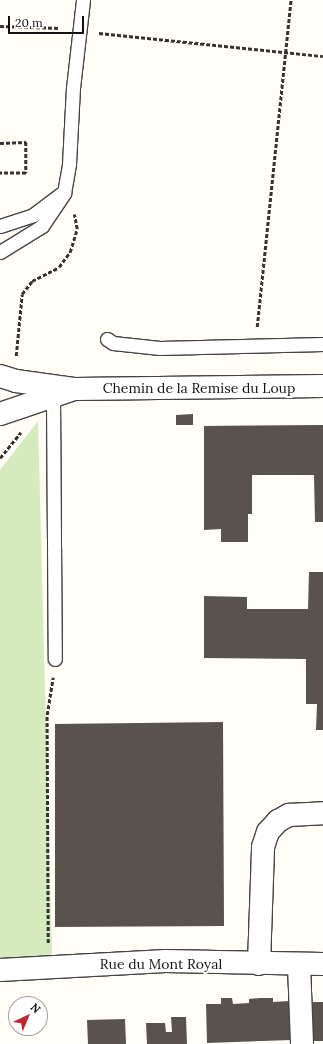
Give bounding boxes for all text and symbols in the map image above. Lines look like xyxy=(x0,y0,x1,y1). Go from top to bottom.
scale bar xyxy=(10,8,86,34)
text: 20 m xyxy=(15,15,43,30)
street label: Chemin de la Remise du Loup xyxy=(103,380,295,396)
street label: Rue du Mont Royal xyxy=(100,956,222,972)
north arrow xyxy=(8,996,48,1036)
text: N xyxy=(28,1000,44,1016)

